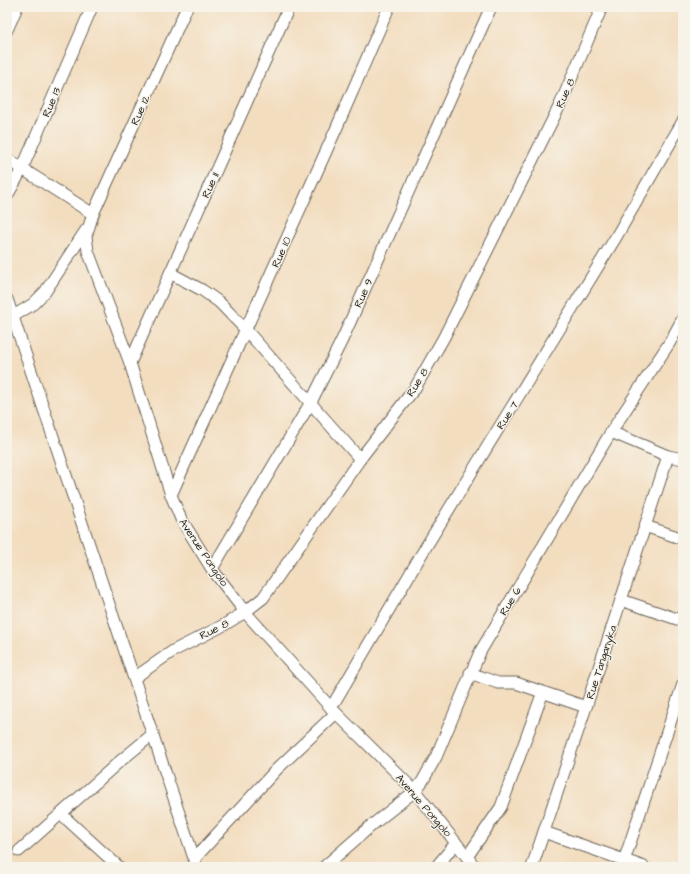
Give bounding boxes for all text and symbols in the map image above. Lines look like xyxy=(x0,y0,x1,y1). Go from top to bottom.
street label: Rue 8 xyxy=(552,76,579,110)
street label: Rue 13 xyxy=(39,85,65,119)
street label: Rue 12 xyxy=(127,92,154,128)
street label: Rue 11 xyxy=(198,169,223,200)
street label: Rue 10 xyxy=(268,234,295,270)
street label: Rue 9 xyxy=(350,276,376,310)
street label: Rue 8 xyxy=(403,365,432,399)
street label: Rue 7 xyxy=(493,398,522,432)
street label: Avenue Pongolo xyxy=(175,515,232,590)
street label: Rue 6 xyxy=(496,584,525,618)
street label: Rue 8 xyxy=(197,616,231,643)
street label: Rue Tanganyka xyxy=(582,623,622,701)
street label: Avenue Pongolo xyxy=(391,771,456,841)

